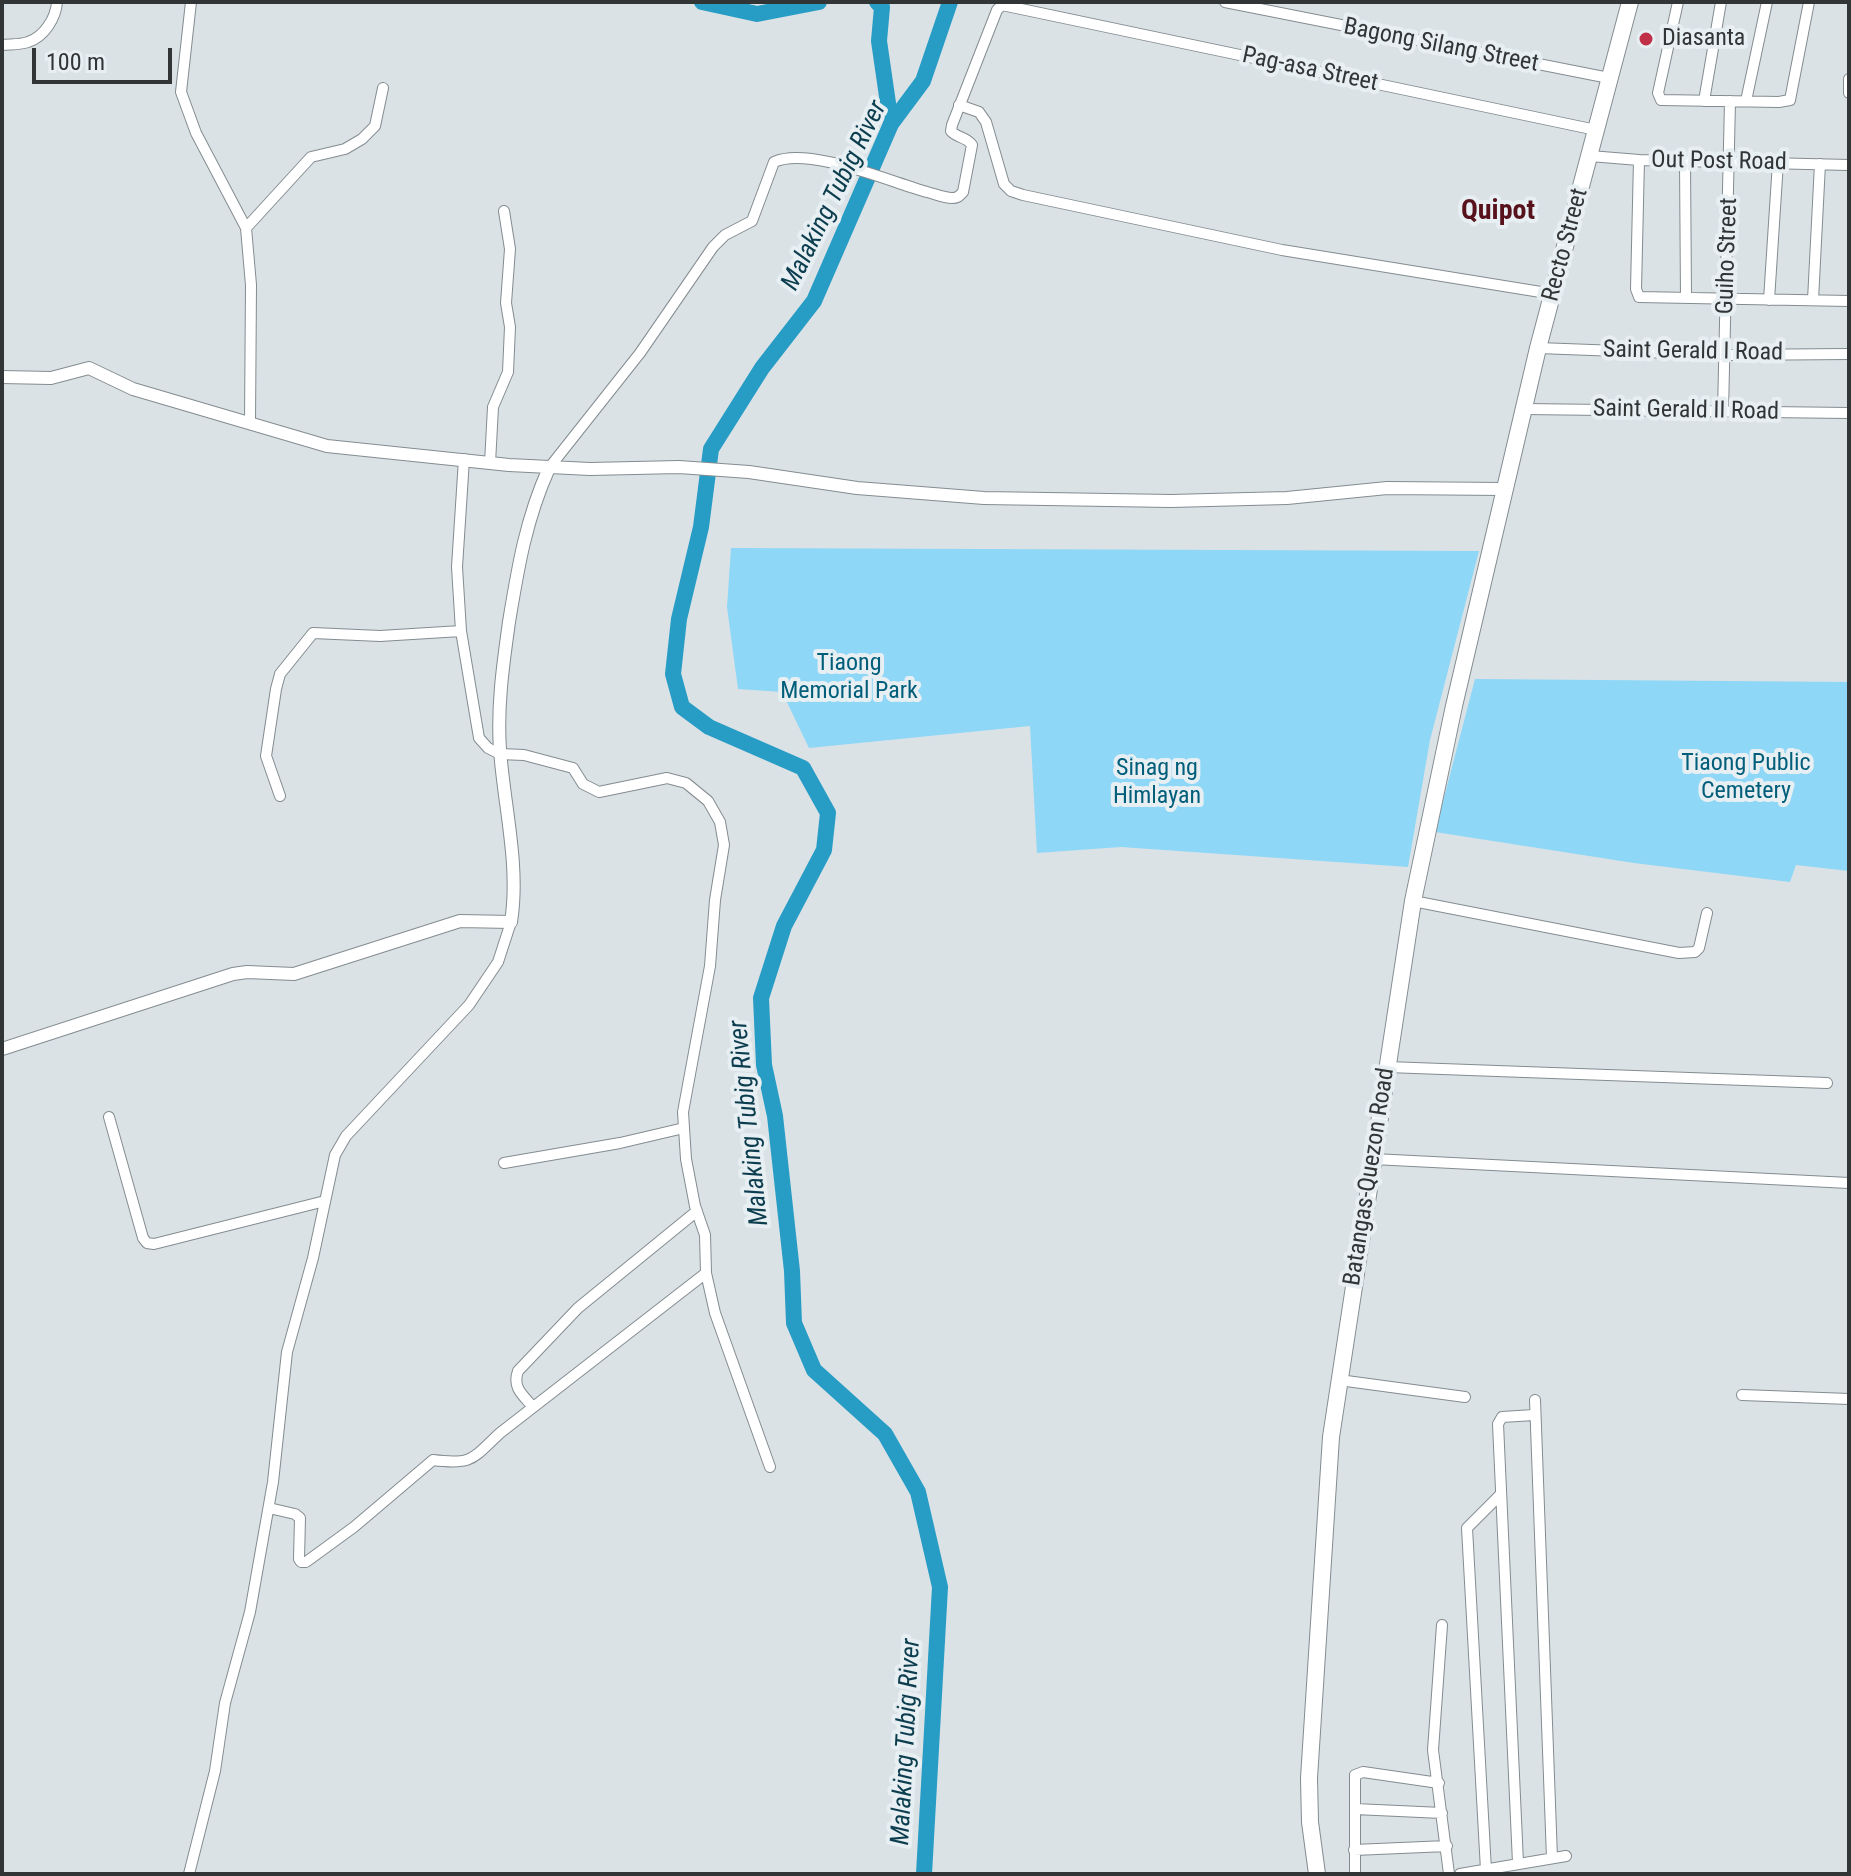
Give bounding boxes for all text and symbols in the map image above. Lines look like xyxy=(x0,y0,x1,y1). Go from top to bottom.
street label: Bagong Silang Street xyxy=(1341,13,1541,79)
place label: Diasanta xyxy=(1662,25,1745,53)
marker: Diasanta xyxy=(1637,30,1655,48)
scale bar xyxy=(36,32,176,82)
street label: Pag-asa Street xyxy=(1239,42,1381,98)
text: 100 m xyxy=(46,48,105,76)
water label: Malaking Tubig River xyxy=(776,96,894,296)
street label: Out Post Road xyxy=(1651,146,1787,178)
street label: Recto Street xyxy=(1537,185,1595,305)
district label: Quipot xyxy=(1461,195,1535,229)
street label: Guiho Street xyxy=(1712,197,1744,315)
street label: Saint Gerald I Road xyxy=(1603,336,1783,368)
street label: Saint Gerald II Road xyxy=(1593,395,1779,427)
park label: Tiaong Memorial Park xyxy=(780,650,918,706)
park label: Tiaong Public Cemetery xyxy=(1681,750,1811,806)
park label: Sinag ng Himlayan xyxy=(1113,755,1201,811)
water label: Malaking Tubig River xyxy=(724,1019,776,1227)
street label: Batangas-Quezon Road xyxy=(1339,1066,1401,1288)
water label: Malaking Tubig River xyxy=(886,1638,928,1846)

